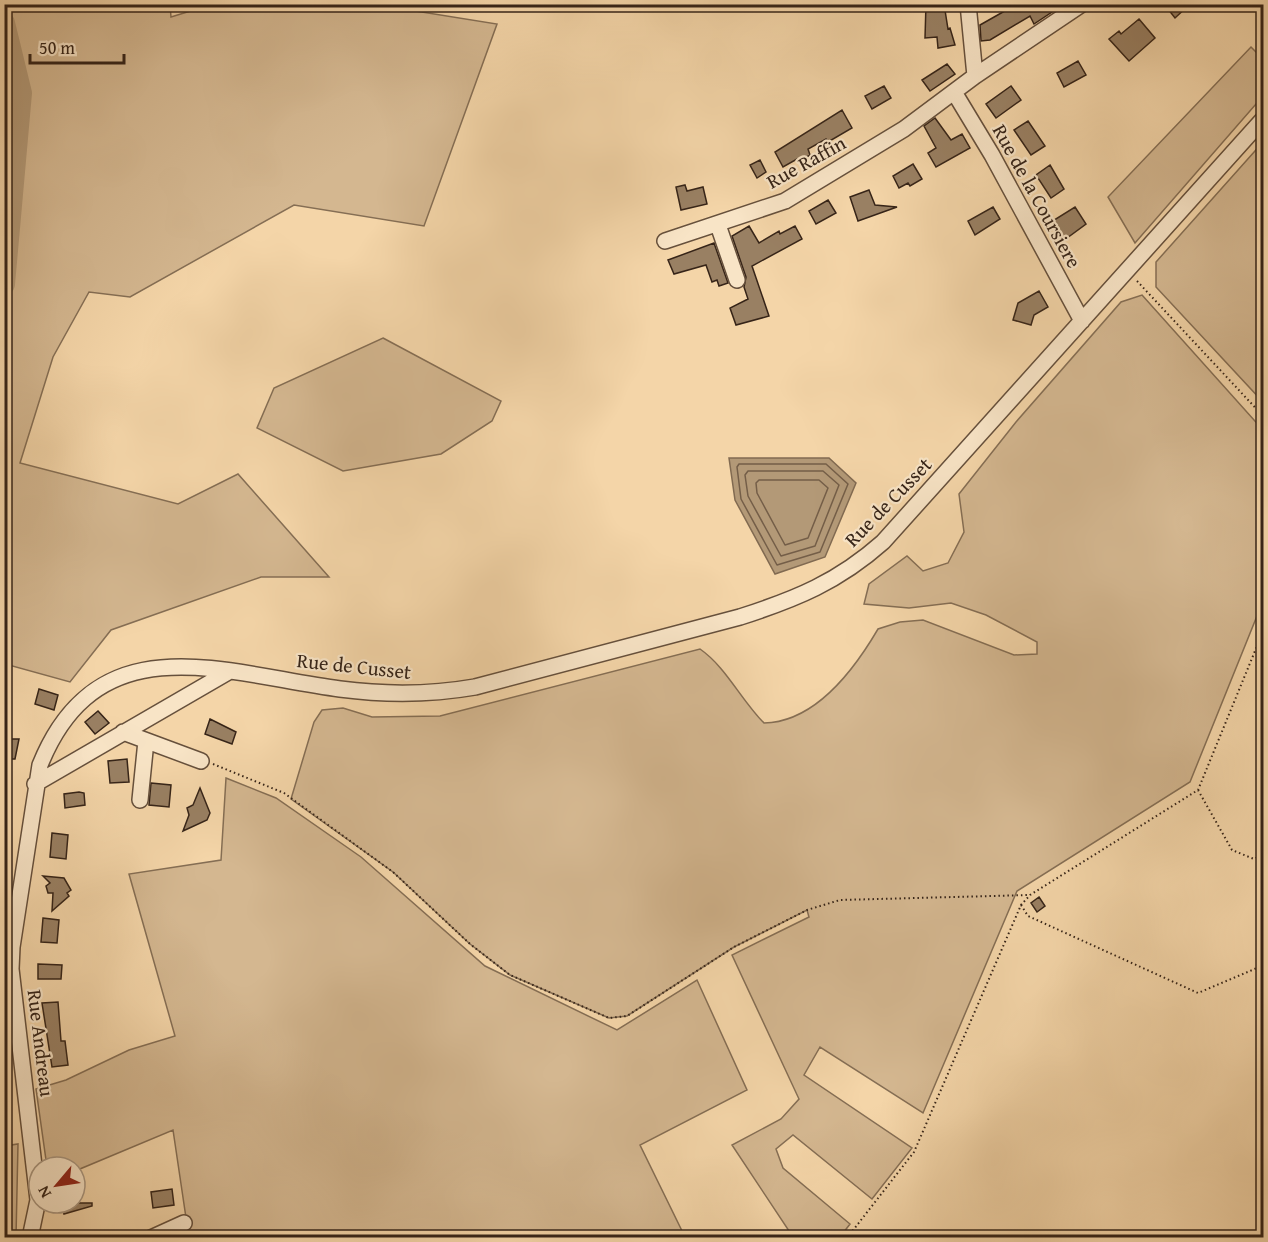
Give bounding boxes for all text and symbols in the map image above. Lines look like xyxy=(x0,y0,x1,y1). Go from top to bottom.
scale bar xyxy=(30,27,124,65)
text: 50 m xyxy=(39,34,75,61)
street label: Rue de la Coursiere xyxy=(986,119,1089,273)
street label: Rue Raffin xyxy=(761,128,851,195)
street label: Rue de Cusset xyxy=(837,450,938,553)
street label: Rue de Cusset xyxy=(296,645,413,686)
street label: Rue Andreau xyxy=(21,988,62,1098)
north arrow xyxy=(27,1155,87,1215)
text: N xyxy=(31,1182,57,1203)

